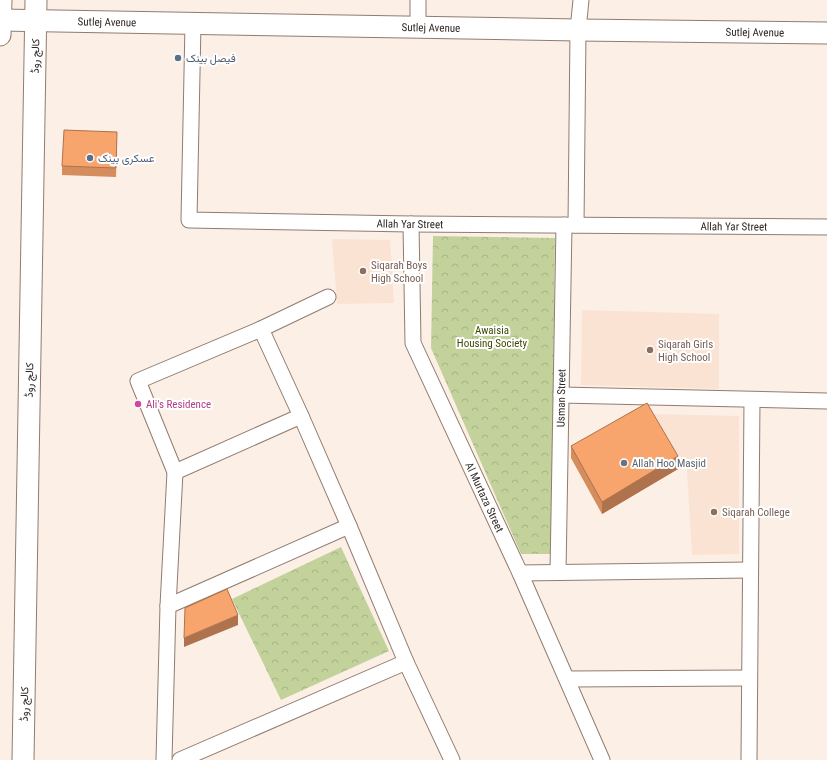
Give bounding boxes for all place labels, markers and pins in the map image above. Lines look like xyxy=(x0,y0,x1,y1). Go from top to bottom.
place label: فیصل بینک xyxy=(186,52,236,65)
marker: فیصل بینک xyxy=(173,53,183,63)
place label: عسکری بینک xyxy=(98,152,155,165)
marker: عسکری بینک xyxy=(85,153,95,163)
place label: Siqarah Boys High School xyxy=(371,259,427,285)
marker: Siqarah Boys High School xyxy=(358,266,368,276)
place label: Siqarah Girls High School xyxy=(658,338,713,364)
marker: Siqarah Girls High School xyxy=(645,345,655,355)
place label: Ali's Residence xyxy=(146,398,211,411)
marker: Ali's Residence xyxy=(133,399,143,409)
place label: Allah Hoo Masjid xyxy=(632,457,706,470)
marker: Allah Hoo Masjid xyxy=(619,458,629,468)
place label: Siqarah College xyxy=(722,506,790,519)
marker: Siqarah College xyxy=(709,507,719,517)

